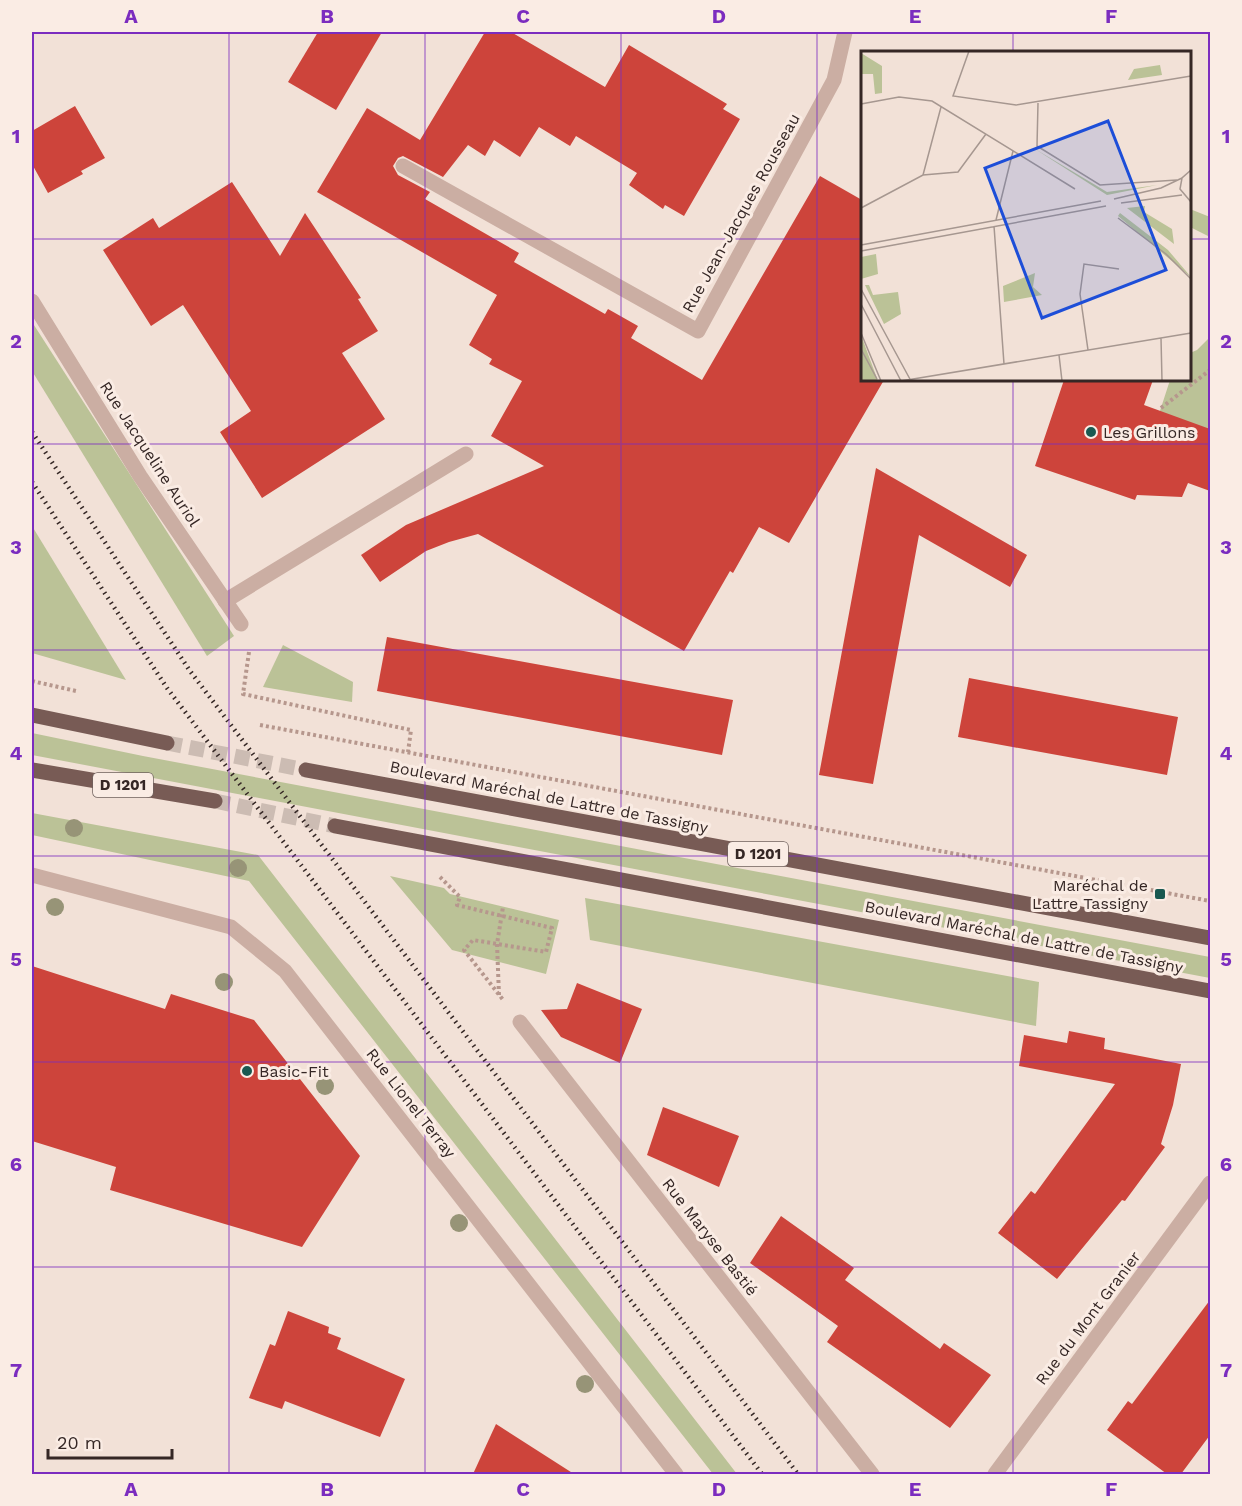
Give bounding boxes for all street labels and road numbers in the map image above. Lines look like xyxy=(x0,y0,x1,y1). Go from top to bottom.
street label: Rue Jean-Jacques Rousseau xyxy=(678,110,804,316)
street label: Rue Jacqueline Auriol xyxy=(96,378,204,530)
street label: Boulevard Maréchal de Lattre de Tassigny xyxy=(388,757,711,837)
road number: D 1201 xyxy=(93,773,153,797)
road number: D 1201 xyxy=(728,842,788,866)
street label: Boulevard Maréchal de Lattre de Tassigny xyxy=(863,897,1186,977)
street label: Rue Lionel Terray xyxy=(362,1044,460,1162)
street label: Rue Maryse Bastié xyxy=(658,1175,762,1299)
street label: Rue du Mont Granier xyxy=(1032,1247,1145,1389)

